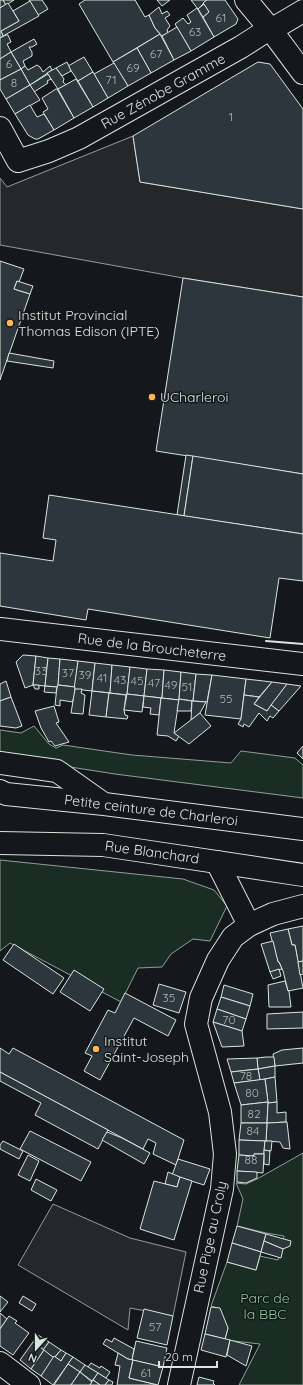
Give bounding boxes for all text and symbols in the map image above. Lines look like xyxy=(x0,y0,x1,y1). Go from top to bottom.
house number: 61 xyxy=(216,10,226,25)
house number: 63 xyxy=(189,24,201,39)
house number: 67 xyxy=(150,46,162,61)
street label: Rue Zénobe Gramme xyxy=(98,49,228,133)
house number: 6 xyxy=(6,56,13,71)
house number: 69 xyxy=(126,60,140,75)
house number: 71 xyxy=(105,72,117,87)
house number: 8 xyxy=(11,75,17,90)
house number: 1 xyxy=(229,109,233,124)
place label: Institut Provincial Thomas Edison (IPTE) xyxy=(18,306,160,340)
marker: Institut Provincial Thomas Edison (IPTE) xyxy=(5,318,15,328)
place label: UCharleroi xyxy=(160,388,228,406)
marker: UCharleroi xyxy=(147,392,157,402)
street label: Rue de la Broucheterre xyxy=(77,629,227,665)
house number: 33 xyxy=(35,663,47,678)
house number: 37 xyxy=(62,665,74,680)
house number: 39 xyxy=(79,667,92,682)
house number: 41 xyxy=(97,670,107,685)
house number: 43 xyxy=(114,672,126,687)
house number: 45 xyxy=(131,673,143,688)
house number: 47 xyxy=(148,675,160,690)
house number: 49 xyxy=(165,677,178,692)
house number: 51 xyxy=(182,679,192,694)
house number: 55 xyxy=(219,691,233,706)
street label: Petite ceinture de Charleroi xyxy=(63,790,239,830)
street label: Rue Blanchard xyxy=(104,836,200,868)
house number: 35 xyxy=(163,990,175,1005)
house number: 70 xyxy=(222,1012,236,1027)
place label: Institut Saint-Joseph xyxy=(104,1032,189,1066)
marker: Institut Saint-Joseph xyxy=(91,1044,101,1054)
house number: 78 xyxy=(240,1068,252,1083)
house number: 80 xyxy=(245,1085,259,1100)
house number: 82 xyxy=(247,1106,261,1121)
house number: 84 xyxy=(247,1123,259,1138)
house number: 88 xyxy=(245,1152,257,1167)
street label: Rue Pige au Croly xyxy=(189,1179,231,1295)
park label: Parc de la BBC xyxy=(240,1289,290,1323)
house number: 57 xyxy=(149,1319,161,1334)
north arrow xyxy=(16,1329,56,1369)
scale bar xyxy=(159,1343,217,1369)
text: 20 m xyxy=(165,1349,193,1364)
text: N xyxy=(26,1350,39,1366)
house number: 61 xyxy=(141,1365,151,1380)

